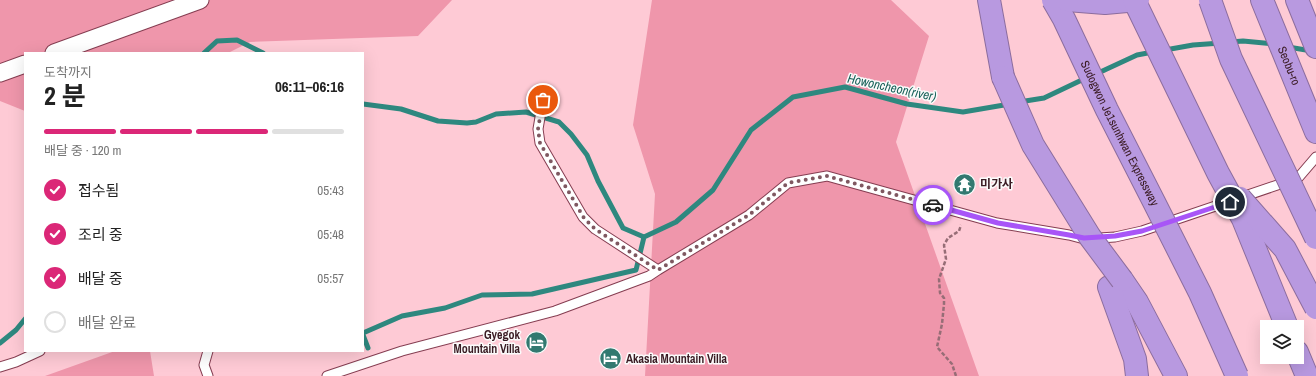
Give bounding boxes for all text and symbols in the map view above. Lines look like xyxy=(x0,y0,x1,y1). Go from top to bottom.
street label: Seobu-ro xyxy=(1274,44,1304,88)
street label: Sudogwon Je1sunhwan Expressway xyxy=(1077,58,1163,209)
text: 도착까지 xyxy=(44,64,92,81)
water label: Howoncheon(river) xyxy=(846,70,938,105)
text: 06:11–06:16 xyxy=(275,76,344,97)
text: 2 분 xyxy=(44,78,86,113)
pin xyxy=(526,83,560,117)
icon: bag xyxy=(532,89,554,111)
text: 배달 중 · 120 m xyxy=(44,142,121,159)
temple icon: 미가사 xyxy=(951,171,977,197)
place label: 미가사 xyxy=(980,176,1013,192)
icon: check xyxy=(44,179,66,201)
text: 접수됨 xyxy=(78,180,119,201)
text: 05:43 xyxy=(317,182,344,199)
courier xyxy=(913,185,953,225)
pin xyxy=(1213,185,1247,219)
icon: home xyxy=(1219,191,1241,213)
icon: car xyxy=(922,194,944,216)
icon: check xyxy=(44,223,66,245)
text: 조리 중 xyxy=(78,224,123,245)
text: 05:48 xyxy=(317,226,344,243)
icon: check xyxy=(44,267,66,289)
text: 배달 중 xyxy=(78,268,123,289)
text: 05:57 xyxy=(317,270,344,287)
text: 배달 완료 xyxy=(78,312,137,333)
map controls xyxy=(1260,320,1304,364)
button: layers xyxy=(1260,320,1304,364)
place label: Gyegok Mountain Villa xyxy=(453,327,521,357)
hotel icon: Gyegok Mountain Villa xyxy=(523,329,549,355)
hotel icon: Akasia Mountain Villa xyxy=(598,346,624,372)
place label: Akasia Mountain Villa xyxy=(626,351,728,367)

